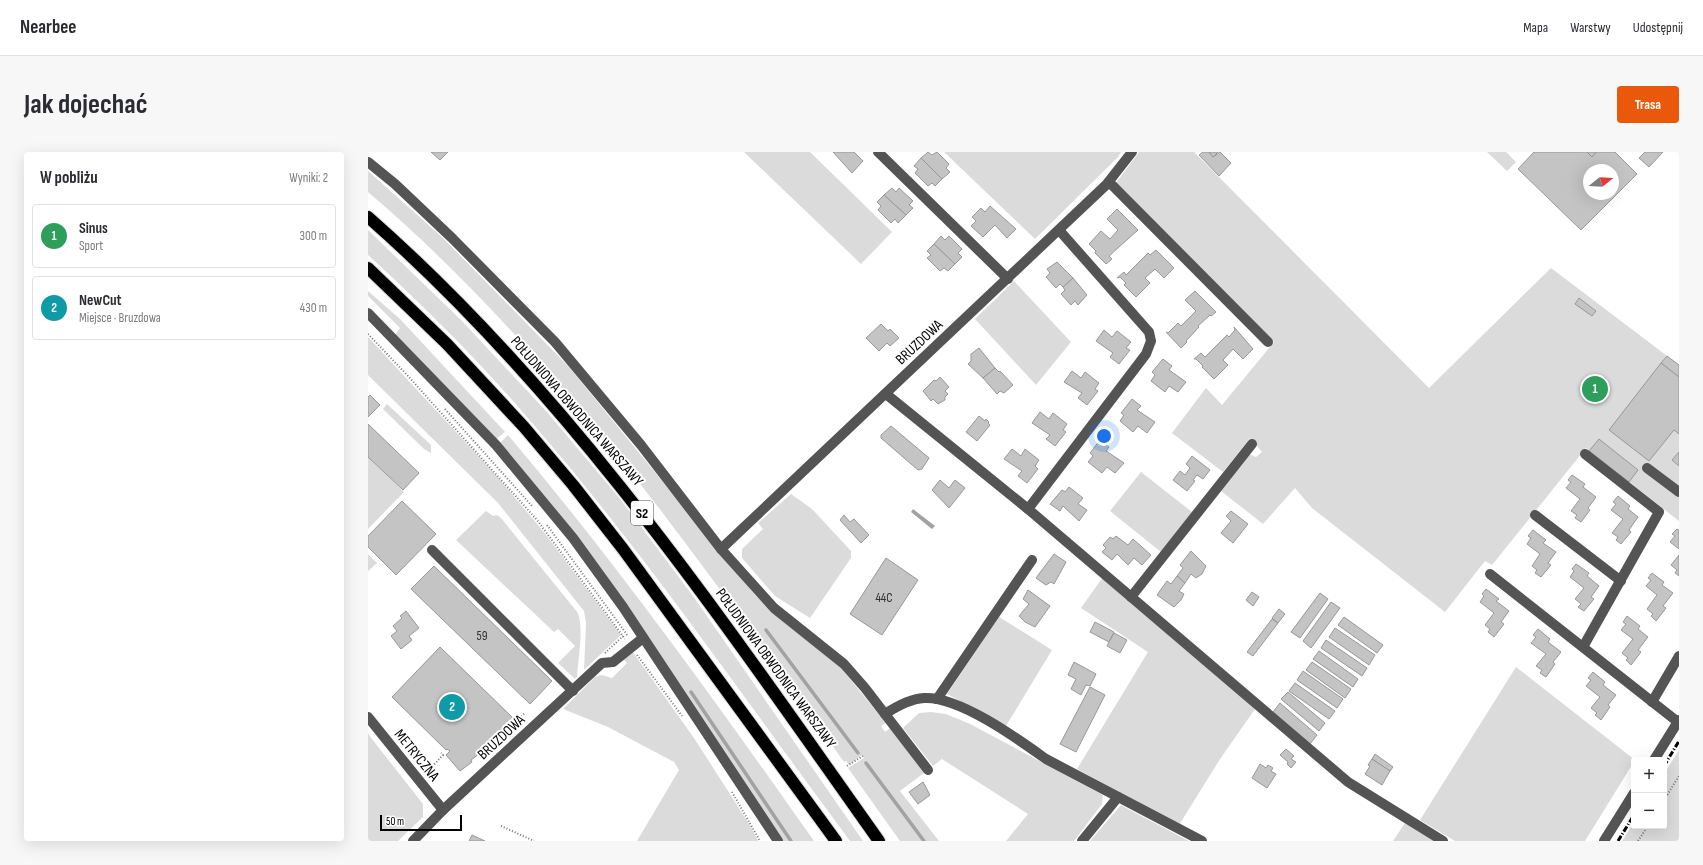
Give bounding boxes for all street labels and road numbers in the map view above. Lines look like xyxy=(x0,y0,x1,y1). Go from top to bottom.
street label: BRUZDOWA xyxy=(892,315,947,369)
street label: POŁUDNIOWA OBWODNICA WARSZAWY xyxy=(506,332,648,491)
road number: S2 xyxy=(631,501,653,525)
street label: POŁUDNIOWA OBWODNICA WARSZAWY xyxy=(711,585,840,752)
street label: BRUZDOWA xyxy=(474,710,529,764)
street label: METRYCZNA xyxy=(390,725,444,786)

